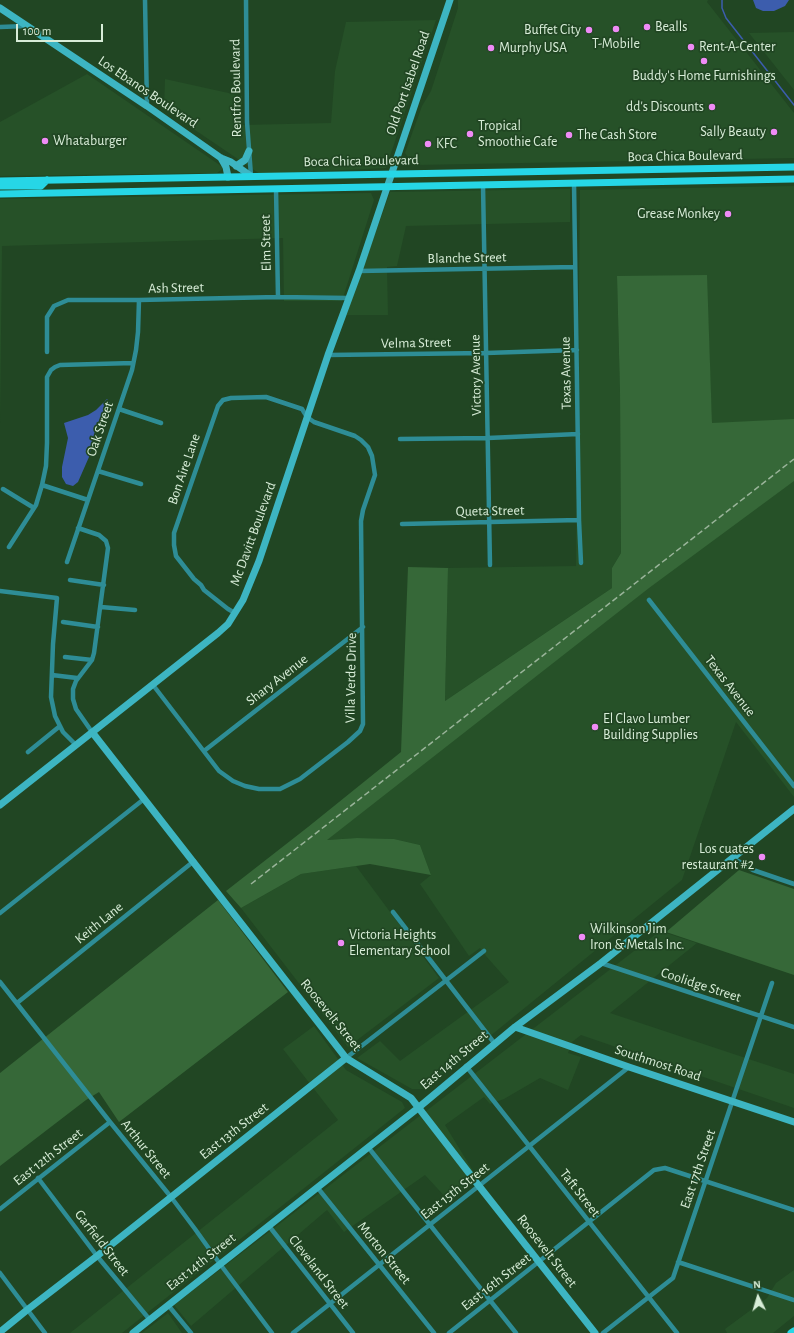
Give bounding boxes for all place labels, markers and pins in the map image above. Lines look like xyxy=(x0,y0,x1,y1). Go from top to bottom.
place label: Bealls xyxy=(655,19,687,35)
place label: Buffet City xyxy=(524,22,581,38)
marker: Bealls xyxy=(642,22,652,32)
marker: T-Mobile xyxy=(611,24,621,34)
marker: Buffet City xyxy=(584,25,594,35)
place label: T-Mobile xyxy=(592,36,640,52)
place label: Rent-A-Center xyxy=(699,39,775,55)
place label: Murphy USA xyxy=(499,40,567,56)
marker: Rent-A-Center xyxy=(686,42,696,52)
marker: Murphy USA xyxy=(486,43,496,53)
marker: Buddy's Home Furnishings xyxy=(699,56,709,66)
place label: Buddy's Home Furnishings xyxy=(632,68,776,84)
place label: dd's Discounts xyxy=(626,99,704,115)
marker: dd's Discounts xyxy=(707,102,717,112)
place label: Tropical Smoothie Cafe xyxy=(478,118,557,150)
place label: Sally Beauty xyxy=(700,124,766,140)
place label: The Cash Store xyxy=(577,127,657,143)
marker: Sally Beauty xyxy=(769,127,779,137)
marker: Tropical Smoothie Cafe xyxy=(465,129,475,139)
marker: The Cash Store xyxy=(564,130,574,140)
place label: Whataburger xyxy=(53,133,127,149)
marker: Whataburger xyxy=(40,136,50,146)
place label: KFC xyxy=(436,136,457,152)
marker: KFC xyxy=(423,139,433,149)
place label: Grease Monkey xyxy=(637,206,720,222)
marker: Grease Monkey xyxy=(723,209,733,219)
place label: El Clavo Lumber Building Supplies xyxy=(603,711,698,744)
marker: El Clavo Lumber Building Supplies xyxy=(590,722,600,732)
place label: Los cuates restaurant #2 xyxy=(682,841,754,874)
marker: Los cuates restaurant #2 xyxy=(757,852,767,862)
place label: Wilkinson Jim Iron & Metals Inc. xyxy=(590,921,685,954)
place label: Victoria Heights Elementary School xyxy=(349,927,450,960)
marker: Wilkinson Jim Iron & Metals Inc. xyxy=(577,932,587,942)
marker: Victoria Heights Elementary School xyxy=(336,938,346,948)

